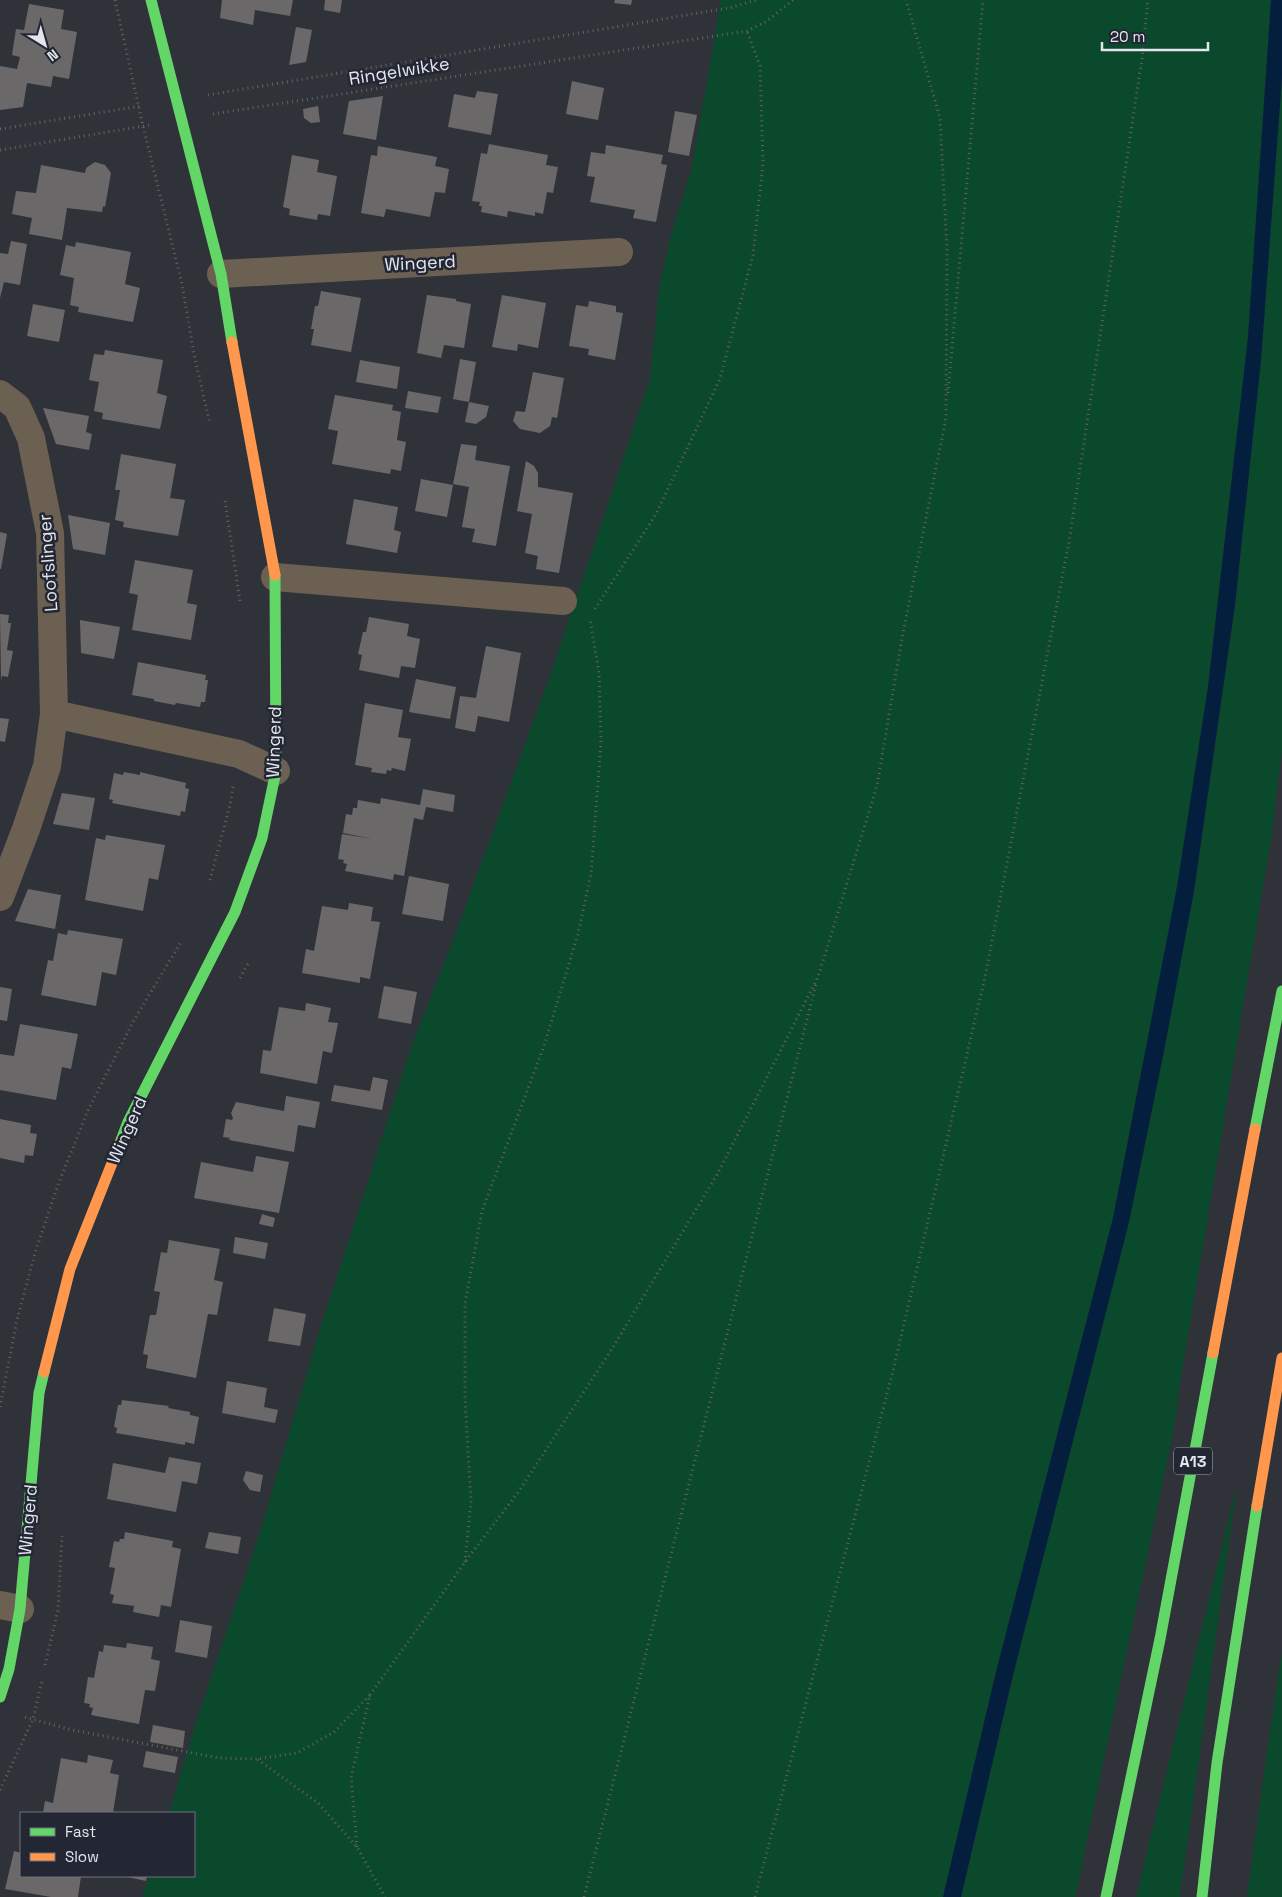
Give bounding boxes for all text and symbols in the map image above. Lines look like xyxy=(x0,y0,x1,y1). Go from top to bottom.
north arrow xyxy=(20,20,70,70)
scale bar xyxy=(1102,20,1208,52)
text: 20 m xyxy=(1110,27,1145,46)
text: N xyxy=(44,45,62,65)
street label: Ringelwikke xyxy=(347,51,451,90)
street label: Wingerd xyxy=(384,249,456,276)
street label: Loofslinger xyxy=(33,513,62,613)
street label: Wingerd xyxy=(261,706,286,778)
street label: Wingerd xyxy=(102,1092,152,1167)
road number: A13 xyxy=(1174,1448,1212,1474)
street label: Wingerd xyxy=(13,1483,42,1557)
legend xyxy=(20,1812,195,1877)
text: Fast xyxy=(65,1822,96,1841)
text: Slow xyxy=(65,1847,99,1866)

